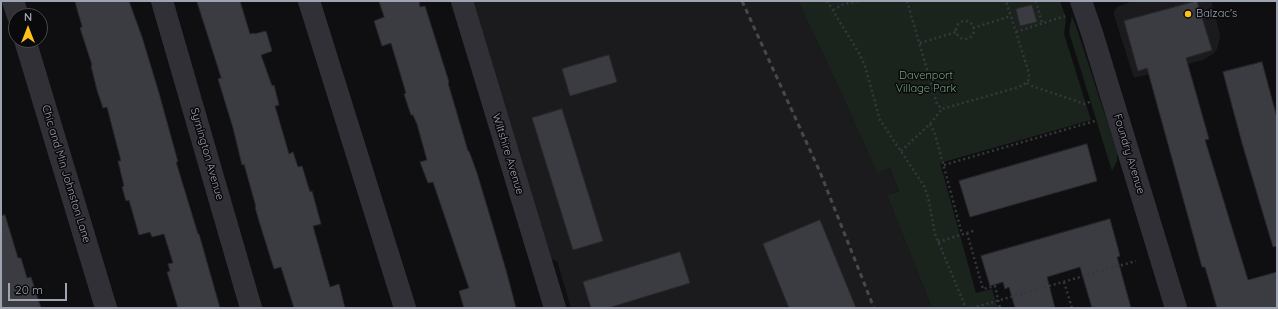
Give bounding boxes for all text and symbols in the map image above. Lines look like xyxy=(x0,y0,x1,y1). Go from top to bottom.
place label: Balzac’s xyxy=(1196,7,1237,21)
north arrow xyxy=(8,8,48,48)
marker: Balzac’s xyxy=(1183,9,1193,19)
text: N xyxy=(24,10,32,24)
park label: Davenport Village Park xyxy=(896,69,956,95)
street label: Chic and Min Johnston Lane xyxy=(39,103,93,245)
street label: Symington Avenue xyxy=(188,106,226,202)
street label: Wiltshire Avenue xyxy=(489,112,527,196)
street label: Foundry Avenue xyxy=(1111,112,1147,196)
scale bar xyxy=(10,275,69,301)
text: 20 m xyxy=(15,282,43,297)

